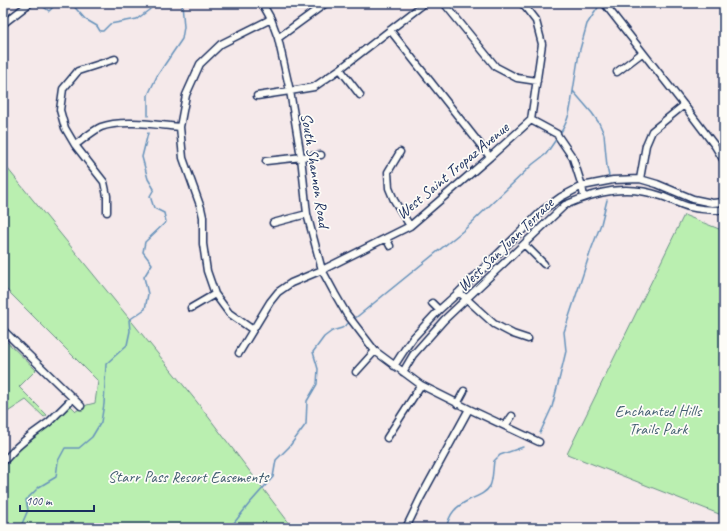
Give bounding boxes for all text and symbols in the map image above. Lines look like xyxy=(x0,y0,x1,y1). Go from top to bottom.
street label: South Shannon Road xyxy=(296,112,334,231)
street label: West Saint Tropaz Avenue xyxy=(392,117,514,224)
street label: West San Juan Terrace xyxy=(453,192,559,296)
park label: Enchanted Hills Trails Park xyxy=(615,401,703,439)
park label: Starr Pass Resort Easements xyxy=(108,467,270,487)
scale bar xyxy=(20,487,94,513)
text: 100 m xyxy=(26,493,53,509)

